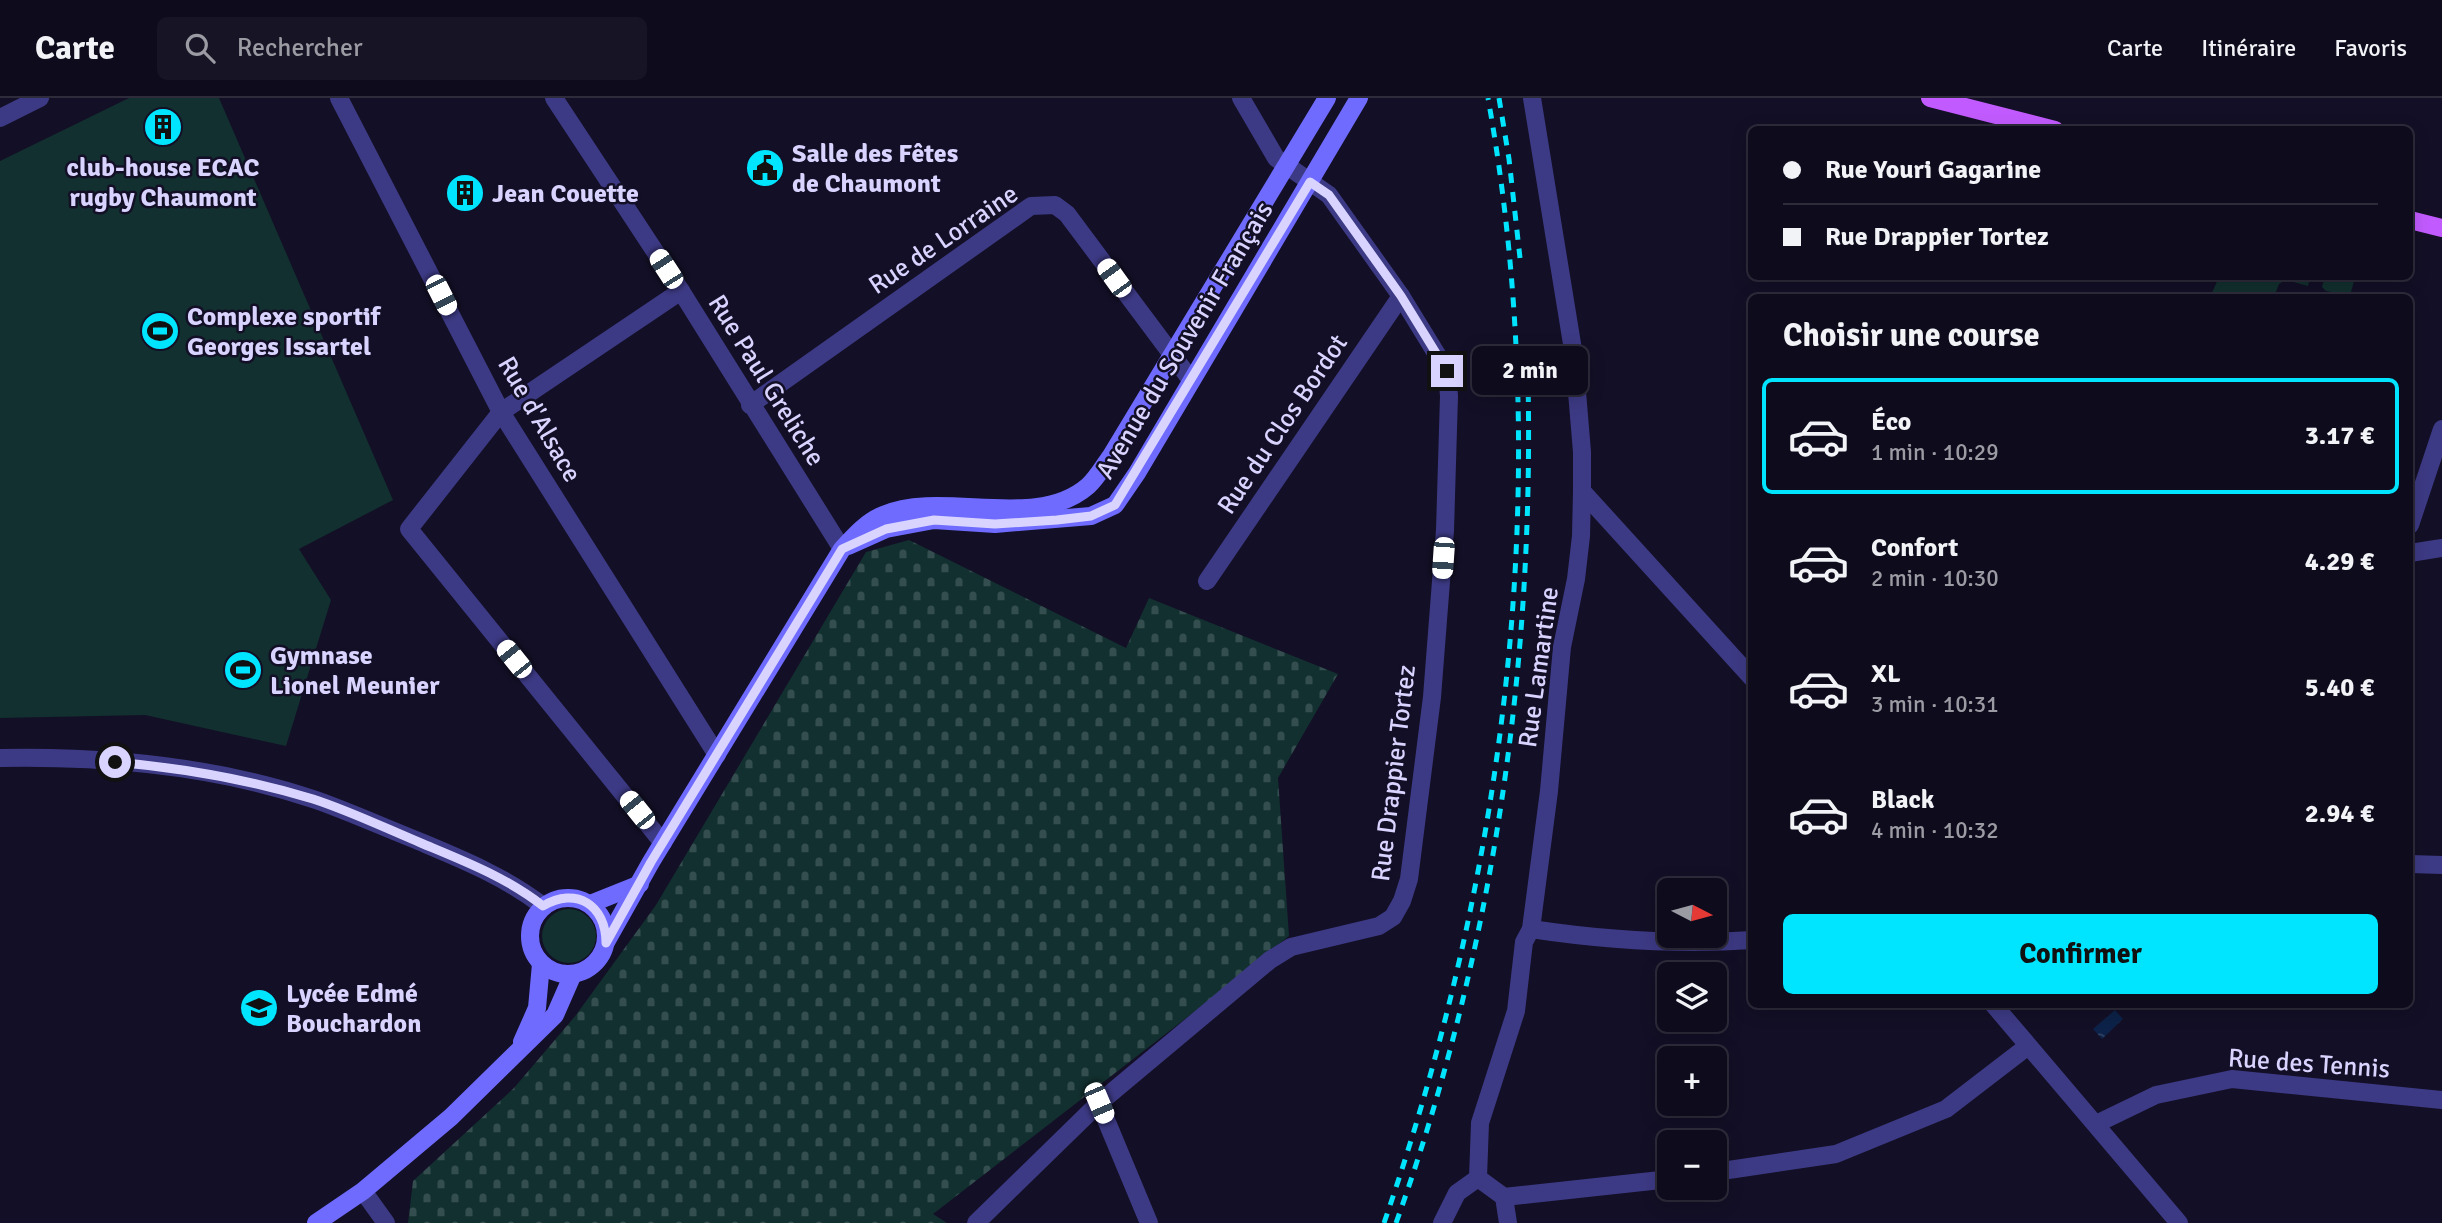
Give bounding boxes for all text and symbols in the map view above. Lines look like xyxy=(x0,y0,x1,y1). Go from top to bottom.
search box xyxy=(157,17,647,80)
text: Carte xyxy=(35,28,115,69)
icon: search xyxy=(181,29,219,67)
text: Rechercher xyxy=(237,32,363,64)
text: Carte xyxy=(2107,33,2163,63)
text: Itinéraire xyxy=(2201,33,2296,63)
text: Favoris xyxy=(2334,33,2407,63)
building icon: club-house ECAC rugby Chaumont xyxy=(142,106,184,148)
place label: Salle des Fêtes de Chaumont xyxy=(792,138,958,200)
public building icon: Salle des Fêtes de Chaumont xyxy=(744,147,786,189)
place label: club-house ECAC rugby Chaumont xyxy=(67,152,260,214)
text: Rue Youri Gagarine xyxy=(1825,154,2041,186)
building icon: Jean Couette xyxy=(444,172,486,214)
place label: Jean Couette xyxy=(492,178,639,210)
street label: Rue de Lorraine xyxy=(863,178,1024,302)
street label: Avenue du Souvenir Français xyxy=(1089,196,1280,485)
text: Rue Drappier Tortez xyxy=(1825,221,2049,253)
car xyxy=(646,246,687,292)
car xyxy=(1094,255,1135,301)
car xyxy=(423,272,460,318)
street label: Rue Paul Greliche xyxy=(701,289,832,472)
place label: Complexe sportif Georges Issartel xyxy=(187,301,382,363)
sports icon: Complexe sportif Georges Issartel xyxy=(139,310,181,352)
text: Choisir une course xyxy=(1783,316,2040,355)
street label: Rue du Clos Bordot xyxy=(1211,329,1355,521)
callout: 2 min xyxy=(1472,346,1587,396)
street label: Rue d'Alsace xyxy=(490,351,588,488)
route end xyxy=(1431,355,1463,387)
text: 2 min xyxy=(1502,356,1558,385)
icon: car xyxy=(1787,405,1850,468)
text: Éco xyxy=(1871,406,1911,438)
text: 3.17 € xyxy=(2305,420,2374,452)
text: 1 min · 10:29 xyxy=(1871,438,1999,467)
icon: car xyxy=(1787,531,1850,594)
text: Confort xyxy=(1871,532,1958,564)
car xyxy=(1432,536,1455,580)
text: 4.29 € xyxy=(2305,546,2374,578)
text: 2 min · 10:30 xyxy=(1871,564,1999,593)
street label: Rue Lamartine xyxy=(1512,585,1566,750)
car xyxy=(493,636,536,682)
place label: Gymnase Lionel Meunier xyxy=(270,640,440,702)
sports icon: Gymnase Lionel Meunier xyxy=(222,649,264,691)
icon: car xyxy=(1787,657,1850,720)
text: XL xyxy=(1871,658,1901,690)
street label: Rue Drappier Tortez xyxy=(1365,663,1423,883)
text: 5.40 € xyxy=(2305,672,2374,704)
text: 3 min · 10:31 xyxy=(1871,690,1999,719)
route start xyxy=(99,746,131,778)
icon: car xyxy=(1787,783,1850,846)
text: Black xyxy=(1871,784,1934,816)
car xyxy=(616,787,659,833)
text: 2.94 € xyxy=(2305,798,2374,830)
text: 4 min · 10:32 xyxy=(1871,816,1999,845)
north arrow xyxy=(1657,878,1727,948)
map controls xyxy=(1657,878,1727,1200)
button: Confirmer xyxy=(1783,914,2378,994)
button: layers xyxy=(1657,962,1727,1032)
place label: Lycée Edmé Bouchardon xyxy=(286,978,421,1040)
school or university icon: Lycée Edmé Bouchardon xyxy=(238,987,280,1029)
street label: Rue des Tennis xyxy=(2227,1042,2391,1086)
button: + xyxy=(1657,1046,1727,1116)
car xyxy=(1082,1080,1117,1126)
button: − xyxy=(1657,1130,1727,1200)

